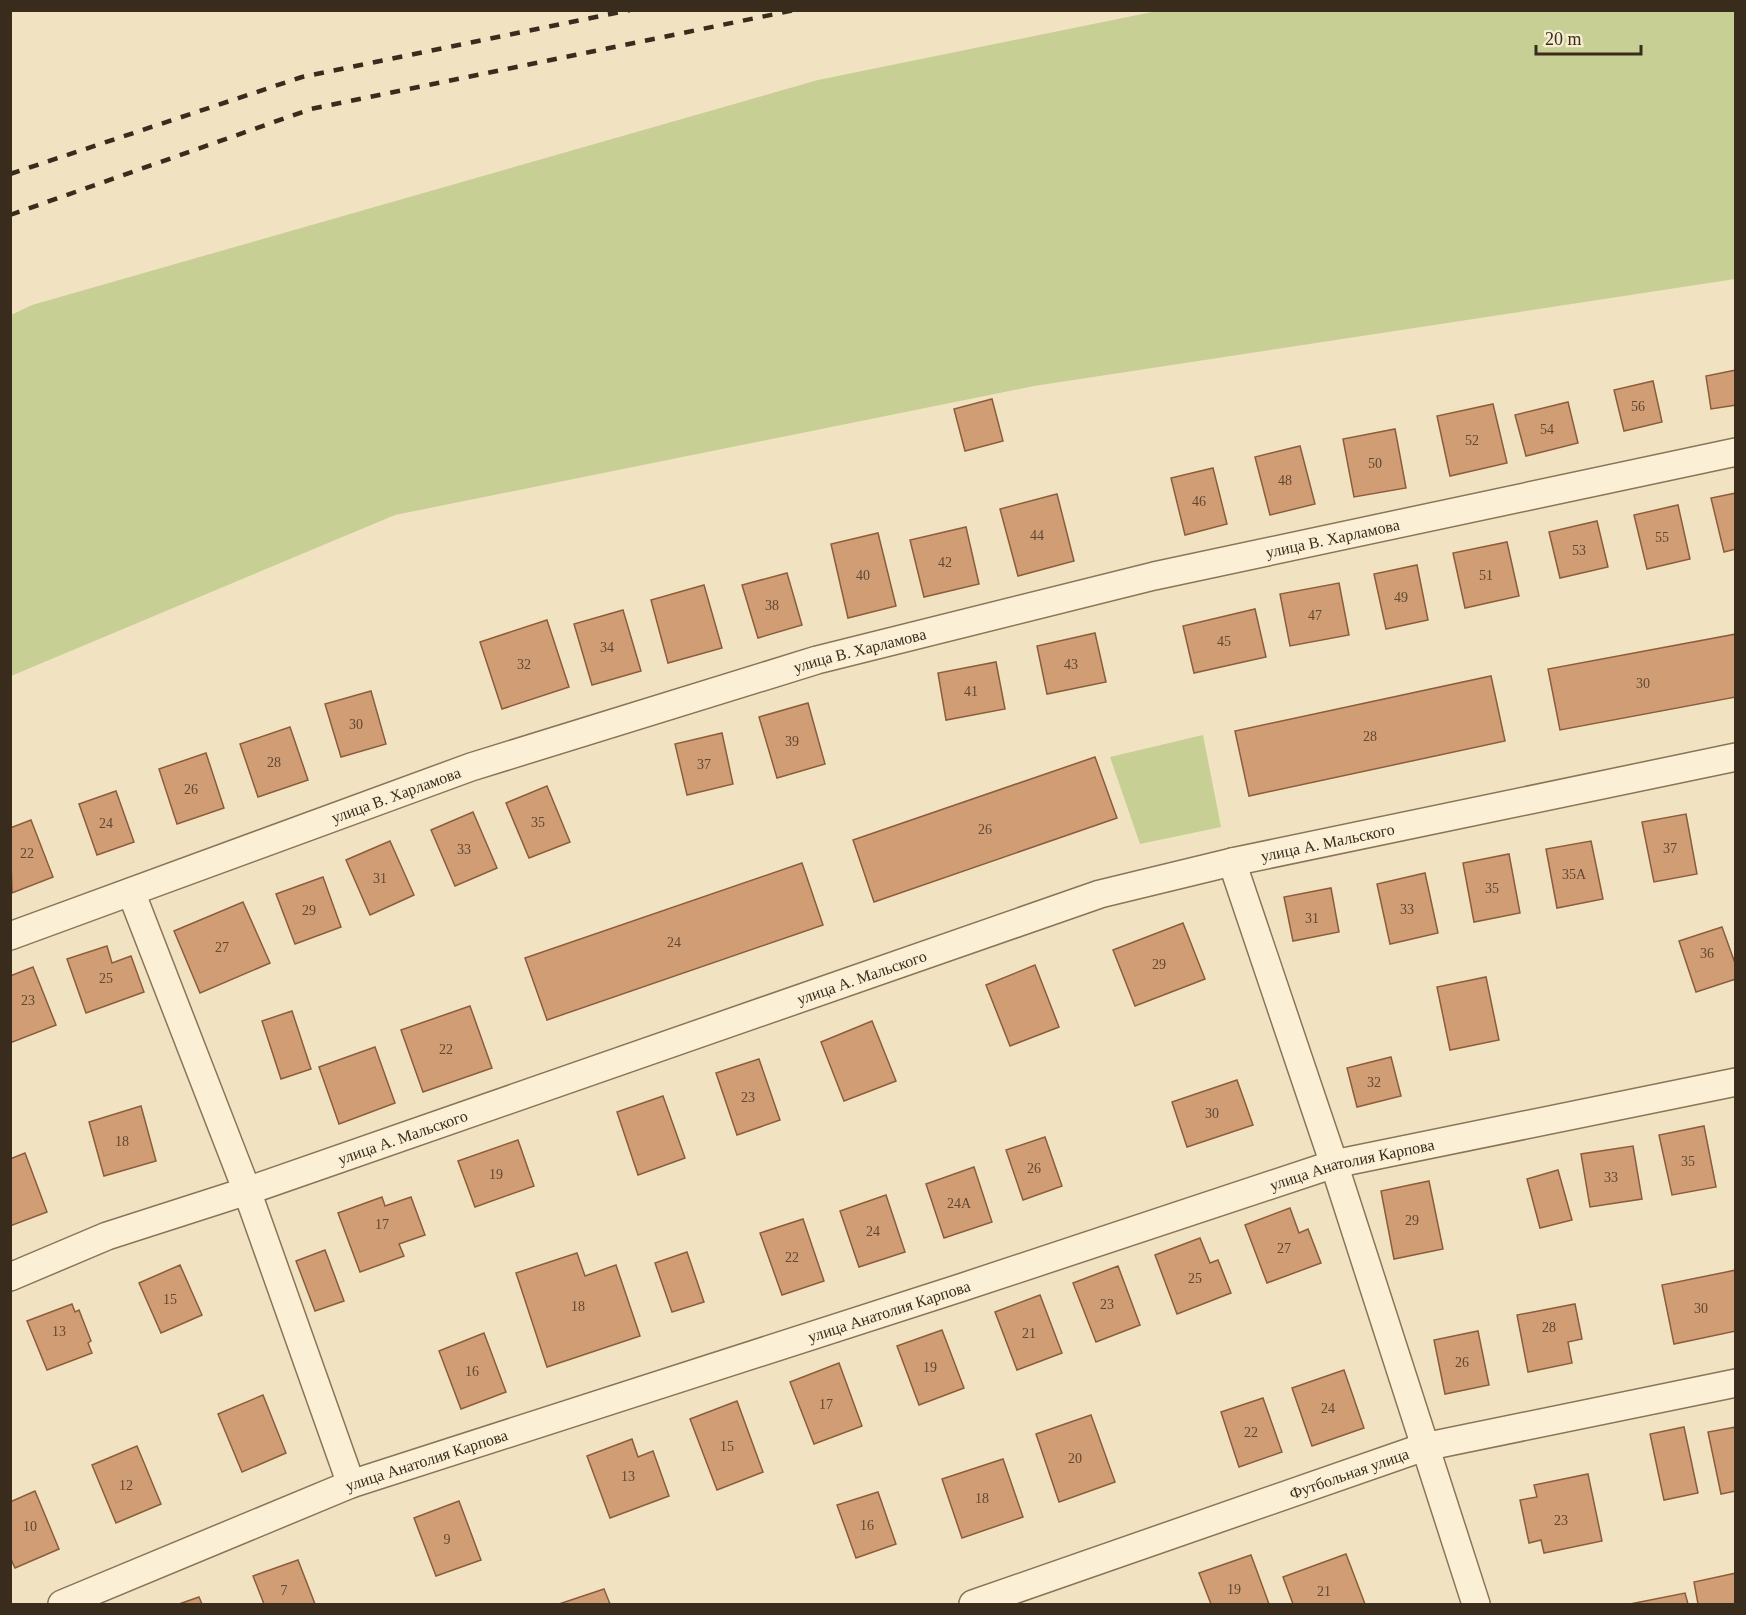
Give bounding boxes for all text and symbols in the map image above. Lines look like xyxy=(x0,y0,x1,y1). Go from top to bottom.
scale bar xyxy=(1536,18,1641,56)
text: 20 m xyxy=(1545,29,1582,49)
house number: 56 xyxy=(1631,399,1645,414)
house number: 54 xyxy=(1540,422,1554,437)
house number: 52 xyxy=(1465,433,1479,448)
house number: 50 xyxy=(1368,456,1382,471)
house number: 48 xyxy=(1278,473,1292,488)
house number: 46 xyxy=(1192,494,1206,509)
street label: улица В. Харламова xyxy=(1264,515,1401,561)
house number: 44 xyxy=(1030,528,1044,543)
house number: 55 xyxy=(1655,530,1669,545)
house number: 53 xyxy=(1572,543,1586,558)
house number: 42 xyxy=(938,555,952,570)
house number: 40 xyxy=(856,568,870,583)
house number: 51 xyxy=(1479,568,1493,583)
house number: 49 xyxy=(1394,590,1408,605)
house number: 38 xyxy=(765,598,779,613)
house number: 47 xyxy=(1308,608,1322,623)
street label: улица В. Харламова xyxy=(791,625,928,676)
house number: 45 xyxy=(1217,634,1231,649)
house number: 34 xyxy=(600,640,614,655)
house number: 32 xyxy=(517,657,531,672)
house number: 43 xyxy=(1064,657,1078,672)
house number: 30 xyxy=(1636,676,1650,691)
house number: 41 xyxy=(964,684,978,699)
house number: 30 xyxy=(349,717,363,732)
house number: 28 xyxy=(1363,729,1377,744)
house number: 39 xyxy=(785,734,799,749)
house number: 28 xyxy=(267,755,281,770)
house number: 37 xyxy=(697,757,711,772)
street label: улица В. Харламова xyxy=(329,763,463,827)
house number: 26 xyxy=(184,782,198,797)
house number: 35 xyxy=(531,815,545,830)
house number: 24 xyxy=(99,816,113,831)
street label: улица А. Мальского xyxy=(1259,820,1396,865)
house number: 26 xyxy=(978,822,992,837)
house number: 37 xyxy=(1663,841,1677,856)
house number: 33 xyxy=(457,842,471,857)
house number: 22 xyxy=(20,846,34,861)
house number: 35А xyxy=(1562,867,1587,882)
house number: 31 xyxy=(373,871,387,886)
house number: 35 xyxy=(1485,881,1499,896)
house number: 33 xyxy=(1400,902,1414,917)
house number: 29 xyxy=(302,903,316,918)
house number: 31 xyxy=(1305,911,1319,926)
house number: 24 xyxy=(667,935,681,950)
house number: 27 xyxy=(215,940,229,955)
house number: 36 xyxy=(1700,946,1714,961)
street label: улица А. Мальского xyxy=(794,947,929,1008)
house number: 29 xyxy=(1152,957,1166,972)
house number: 25 xyxy=(99,971,113,986)
house number: 23 xyxy=(21,993,35,1008)
house number: 22 xyxy=(439,1042,453,1057)
house number: 32 xyxy=(1367,1075,1381,1090)
house number: 23 xyxy=(741,1090,755,1105)
street label: улица А. Мальского xyxy=(335,1106,470,1168)
house number: 30 xyxy=(1205,1106,1219,1121)
house number: 18 xyxy=(115,1134,129,1149)
street label: улица Анатолия Карпова xyxy=(1267,1135,1436,1194)
house number: 35 xyxy=(1681,1154,1695,1169)
house number: 26 xyxy=(1027,1161,1041,1176)
house number: 19 xyxy=(489,1167,503,1182)
house number: 33 xyxy=(1604,1170,1618,1185)
house number: 24А xyxy=(947,1196,972,1211)
house number: 29 xyxy=(1405,1213,1419,1228)
house number: 17 xyxy=(375,1217,389,1232)
house number: 24 xyxy=(866,1224,880,1239)
house number: 27 xyxy=(1277,1241,1291,1256)
house number: 22 xyxy=(785,1250,799,1265)
house number: 25 xyxy=(1188,1271,1202,1286)
street label: улица Анатолия Карпова xyxy=(806,1277,972,1346)
house number: 15 xyxy=(163,1292,177,1307)
house number: 23 xyxy=(1100,1297,1114,1312)
house number: 18 xyxy=(571,1299,585,1314)
house number: 30 xyxy=(1694,1301,1708,1316)
house number: 28 xyxy=(1542,1320,1556,1335)
house number: 13 xyxy=(52,1324,66,1339)
house number: 21 xyxy=(1022,1326,1036,1341)
house number: 26 xyxy=(1455,1355,1469,1370)
house number: 19 xyxy=(923,1360,937,1375)
house number: 16 xyxy=(465,1364,479,1379)
house number: 17 xyxy=(819,1397,833,1412)
house number: 24 xyxy=(1321,1401,1335,1416)
house number: 22 xyxy=(1244,1425,1258,1440)
street label: улица Анатолия Карпова xyxy=(343,1426,510,1495)
house number: 15 xyxy=(720,1439,734,1454)
street label: Футбольная улица xyxy=(1287,1445,1411,1502)
house number: 20 xyxy=(1068,1451,1082,1466)
house number: 13 xyxy=(621,1469,635,1484)
house number: 12 xyxy=(119,1478,133,1493)
house number: 18 xyxy=(975,1491,989,1506)
house number: 23 xyxy=(1554,1513,1568,1528)
house number: 16 xyxy=(860,1518,874,1533)
house number: 10 xyxy=(23,1519,37,1534)
house number: 9 xyxy=(444,1532,451,1547)
house number: 19 xyxy=(1227,1582,1241,1597)
house number: 7 xyxy=(281,1583,288,1598)
house number: 21 xyxy=(1317,1584,1331,1599)

